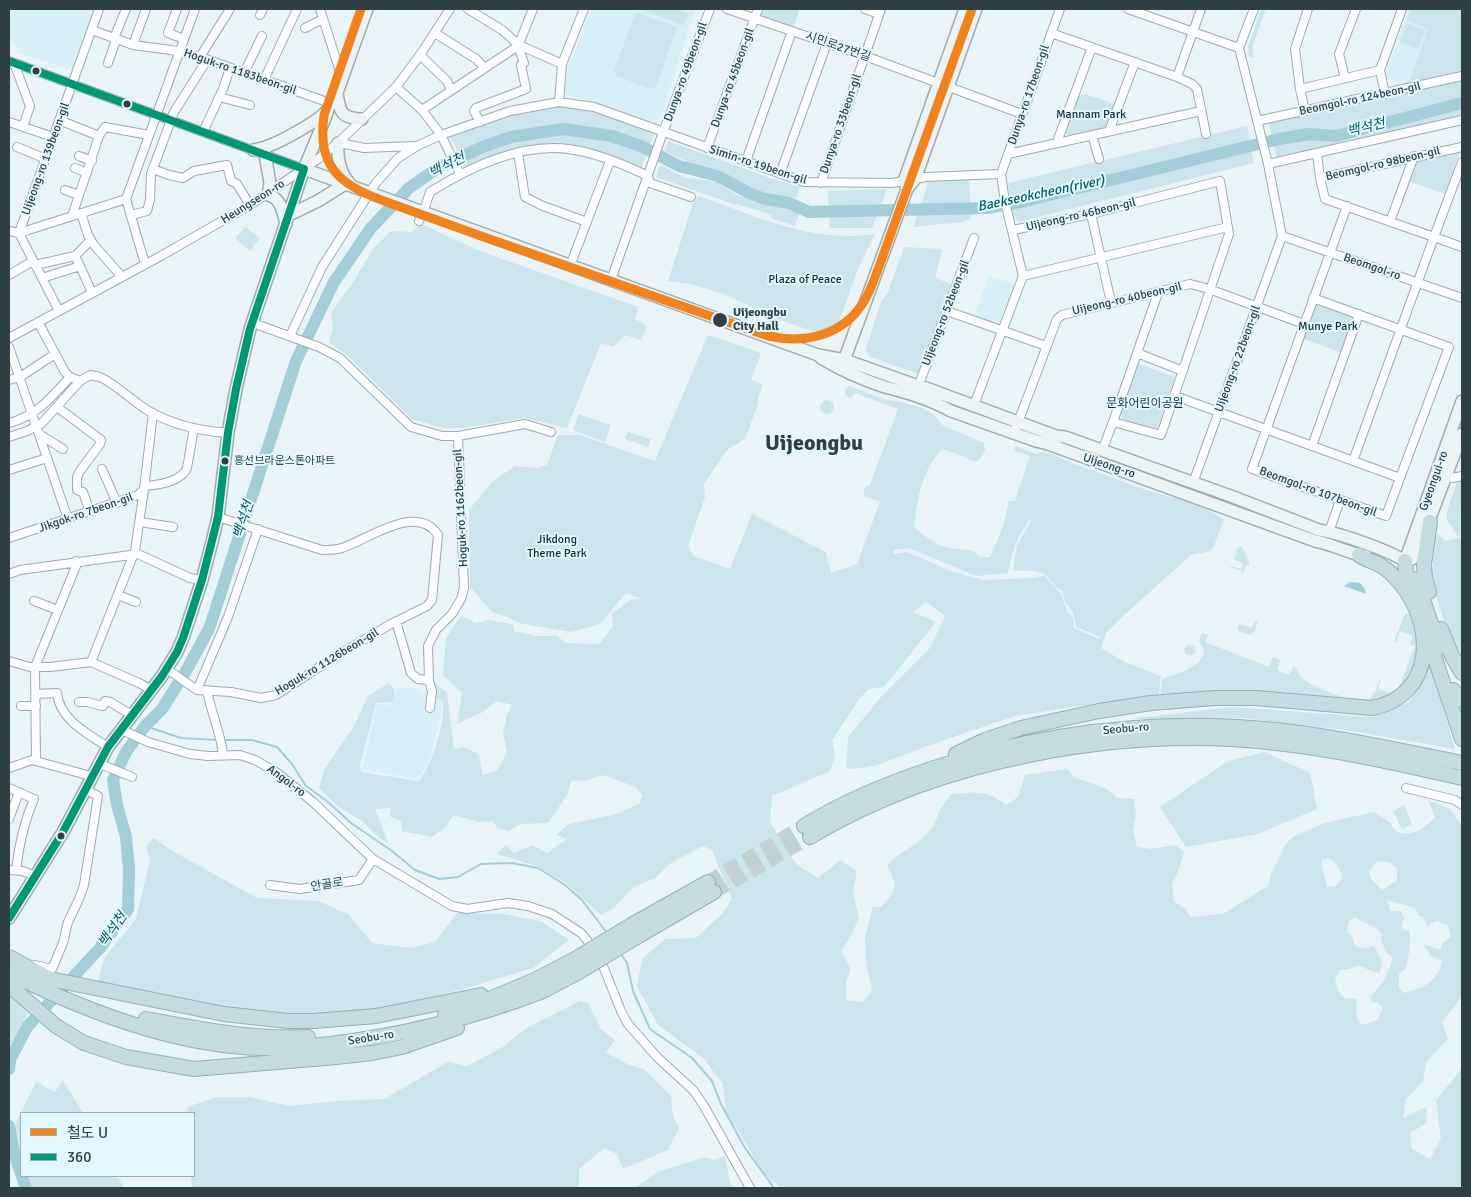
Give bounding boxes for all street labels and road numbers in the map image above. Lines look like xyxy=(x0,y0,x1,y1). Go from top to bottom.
street label: Dunya-ro 49beon-gil xyxy=(661,20,711,124)
street label: Dunya-ro 45beon-gil xyxy=(708,26,758,130)
street label: 시민로27번길 xyxy=(803,29,873,65)
street label: Dunya-ro 17beon-gil xyxy=(1005,43,1053,147)
street label: Hoguk-ro 1183beon-gil xyxy=(182,46,298,98)
street label: Dunya-ro 33beon-gil xyxy=(817,72,865,176)
street label: Beomgol-ro 124beon-gil xyxy=(1298,79,1422,119)
street label: Uijeong-ro 139beon-gil xyxy=(19,101,73,217)
street label: Simin-ro 19beon-gil xyxy=(707,142,809,188)
street label: Beomgol-ro 98beon-gil xyxy=(1324,144,1442,184)
street label: Heungseon-ro xyxy=(219,177,287,227)
street label: Uijeong-ro 46beon-gil xyxy=(1025,195,1137,235)
street label: Beomgol-ro xyxy=(1341,250,1403,284)
street label: Uijeong-ro 52beon-gil xyxy=(919,258,973,368)
street label: Uijeong-ro 40beon-gil xyxy=(1071,279,1183,319)
street label: Uijeong-ro 22beon-gil xyxy=(1212,304,1264,414)
street label: Hoguk-ro 1162beon-gil xyxy=(451,448,471,568)
street label: Gyeongui-ro xyxy=(1417,449,1451,513)
street label: Uijeong-ro xyxy=(1081,450,1137,482)
street label: Beomgol-ro 107beon-gil xyxy=(1257,464,1379,520)
street label: Jikgok-ro 7beon-gil xyxy=(37,490,135,536)
street label: Hoguk-ro 1126beon-gil xyxy=(272,625,382,699)
street label: Seobu-ro xyxy=(1102,720,1150,738)
street label: Angol-ro xyxy=(264,762,308,800)
street label: 안골로 xyxy=(310,875,344,895)
street label: Seobu-ro xyxy=(347,1027,395,1049)

